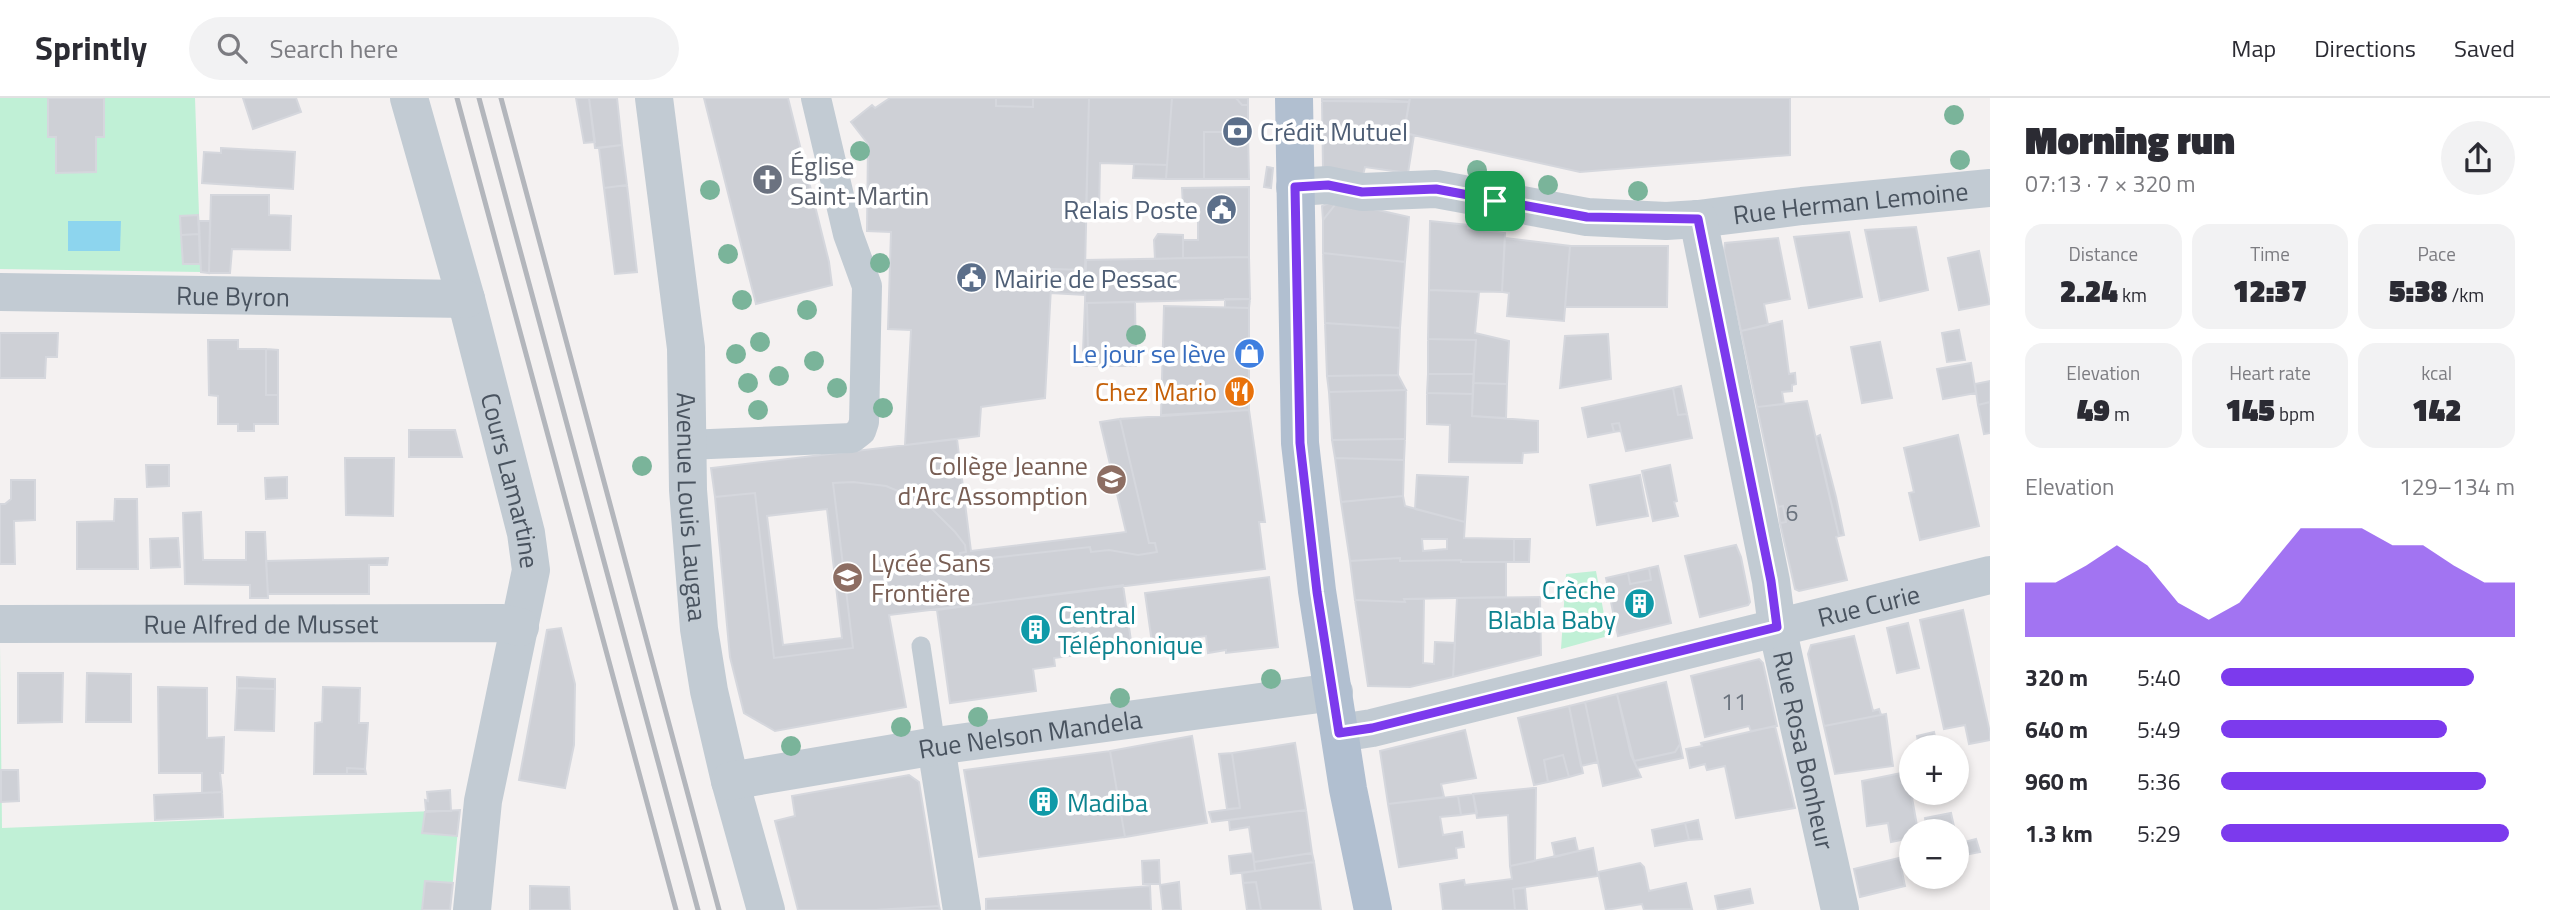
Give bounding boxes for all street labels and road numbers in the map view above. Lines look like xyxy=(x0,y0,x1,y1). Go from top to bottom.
street label: Rue Herman Lemoine xyxy=(1731,171,1970,234)
street label: Rue Byron xyxy=(176,275,290,316)
street label: Cours Lamartine xyxy=(471,388,550,571)
street label: Avenue Louis Laugaa xyxy=(667,392,718,623)
street label: Rue Curie xyxy=(1813,574,1924,636)
street label: Rue Alfred de Musset xyxy=(144,604,378,643)
street label: Rue Rosa Bonheur xyxy=(1763,647,1846,853)
street label: Rue Nelson Mandela xyxy=(915,699,1145,768)

